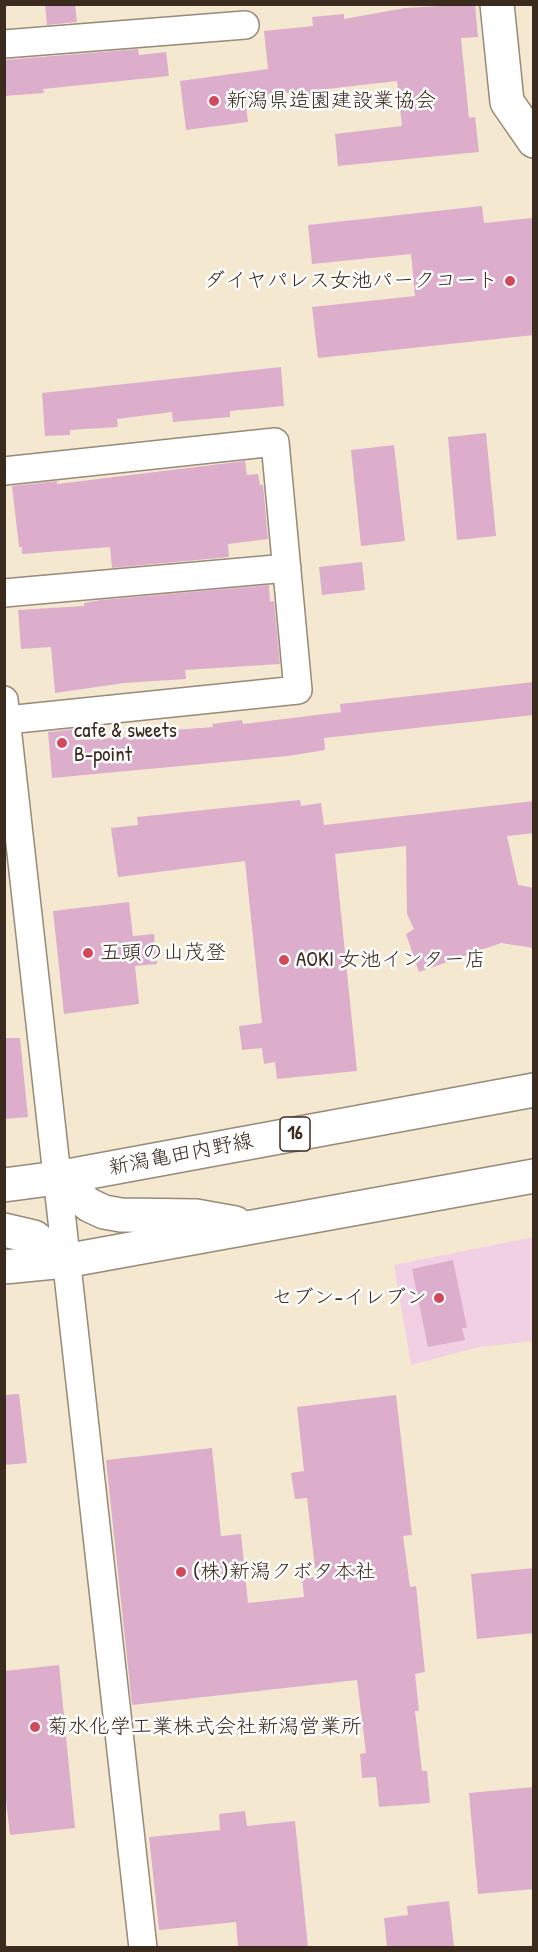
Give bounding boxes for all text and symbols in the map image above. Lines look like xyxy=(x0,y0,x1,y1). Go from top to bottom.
place label: 新潟県造園建設業協会 xyxy=(226,88,436,114)
marker: 新潟県造園建設業協会 xyxy=(207,94,221,108)
place label: ダイヤパレス女池パークコート xyxy=(204,268,498,294)
marker: ダイヤパレス女池パークコート xyxy=(503,274,517,288)
place label: cafe & sweets B-point xyxy=(74,718,177,768)
marker: cafe & sweets B-point xyxy=(55,736,69,750)
place label: 五頭の山茂登 xyxy=(100,940,226,966)
marker: 五頭の山茂登 xyxy=(81,946,95,960)
place label: AOKI 女池インター店 xyxy=(296,947,486,973)
marker: AOKI 女池インター店 xyxy=(277,953,291,967)
road number: 16 xyxy=(280,1117,310,1151)
street label: 新潟亀田内野線 xyxy=(106,1129,256,1181)
place label: セブン-イレブン xyxy=(272,1285,427,1311)
marker: セブン-イレブン xyxy=(432,1291,446,1305)
place label: (株)新潟クボタ本社 xyxy=(193,1559,376,1585)
marker: (株)新潟クボタ本社 xyxy=(174,1565,188,1579)
place label: 菊水化学工業株式会社新潟営業所 xyxy=(47,1714,362,1740)
marker: 菊水化学工業株式会社新潟営業所 xyxy=(28,1720,42,1734)

